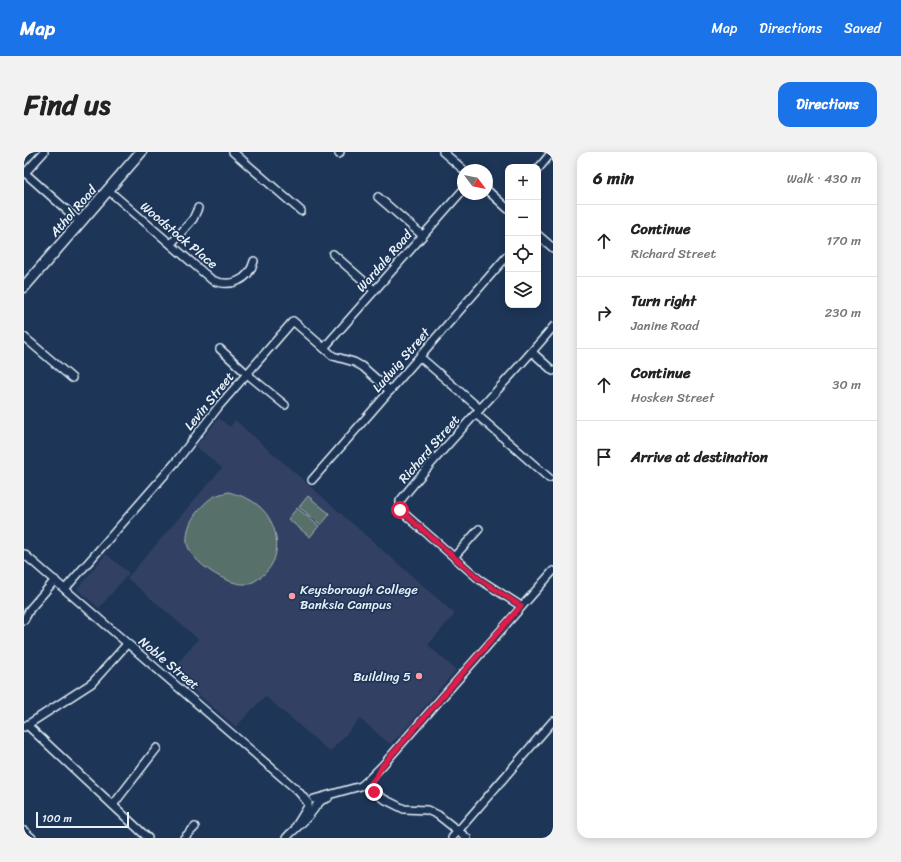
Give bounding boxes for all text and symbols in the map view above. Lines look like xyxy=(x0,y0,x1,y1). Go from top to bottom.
text: Map xyxy=(20,12,55,45)
text: Map xyxy=(711,16,737,41)
text: Directions xyxy=(759,16,822,41)
text: Saved xyxy=(844,16,881,41)
text: Find us xyxy=(24,80,111,129)
button: Directions xyxy=(778,82,877,127)
text: 6 min xyxy=(593,163,634,193)
north arrow xyxy=(457,164,493,200)
map controls xyxy=(505,164,541,308)
button: + xyxy=(505,164,541,200)
text: Walk · 430 m xyxy=(787,167,861,190)
street label: Athol Road xyxy=(43,179,103,243)
street label: Woodstock Place xyxy=(135,195,223,275)
button: − xyxy=(505,200,541,236)
text: Continue xyxy=(631,216,691,242)
street label: Wardale Road xyxy=(350,224,419,297)
text: 170 m xyxy=(826,229,861,252)
icon: ahead xyxy=(593,230,615,252)
button: locate xyxy=(505,236,541,272)
text: Richard Street xyxy=(631,242,716,265)
button: layers xyxy=(505,272,541,308)
text: Turn right xyxy=(631,288,696,314)
text: 230 m xyxy=(825,301,861,324)
icon: right xyxy=(593,302,615,324)
text: Janine Road xyxy=(631,314,699,337)
street label: Ludwig Street xyxy=(366,322,436,398)
text: Continue xyxy=(631,360,691,386)
street label: Levin Street xyxy=(178,366,240,435)
text: 30 m xyxy=(832,373,861,396)
icon: ahead xyxy=(593,374,615,396)
text: Hosken Street xyxy=(631,386,714,409)
street label: Richard Street xyxy=(392,409,466,489)
text: Arrive at destination xyxy=(631,444,768,470)
icon: arrive xyxy=(593,446,615,468)
route start xyxy=(391,501,409,519)
place label: Keysborough College Banksia Campus xyxy=(300,578,418,616)
marker: Keysborough College Banksia Campus xyxy=(287,591,297,601)
street label: Noble Street xyxy=(133,630,205,696)
place label: Building 5 xyxy=(353,665,411,688)
marker: Building 5 xyxy=(414,671,424,681)
route end xyxy=(365,783,383,801)
text: 100 m xyxy=(42,809,72,828)
scale bar xyxy=(36,810,129,829)

